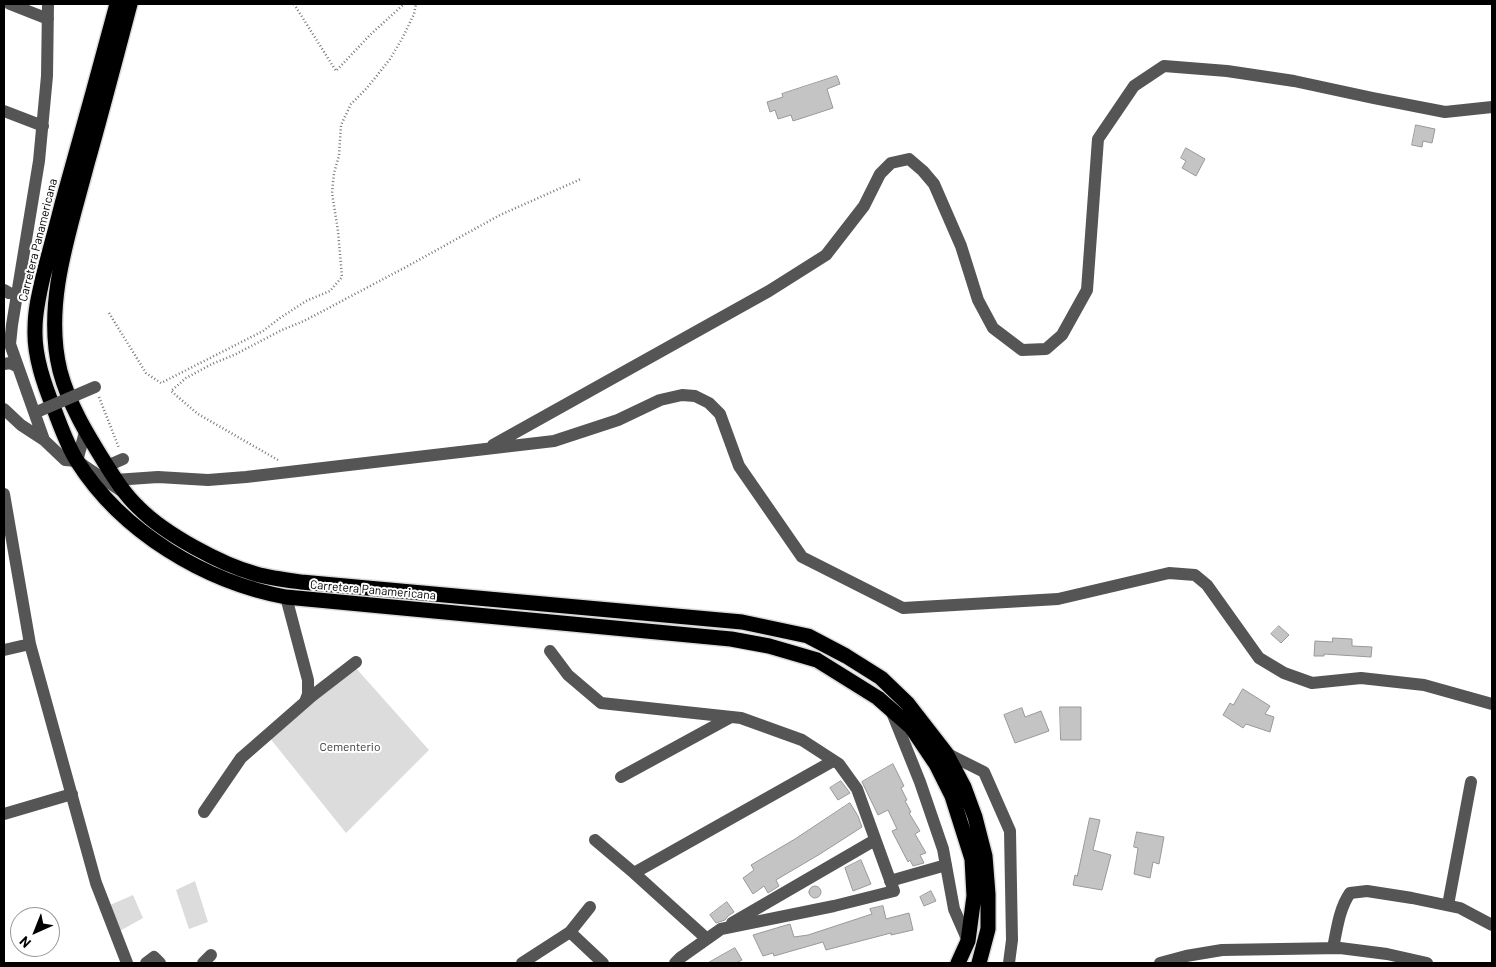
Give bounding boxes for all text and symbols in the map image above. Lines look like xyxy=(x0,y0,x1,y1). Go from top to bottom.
street label: Carretera Panamericana xyxy=(16,177,60,303)
street label: Carretera Panamericana xyxy=(310,577,436,603)
park label: Cementerio xyxy=(320,740,380,754)
north arrow xyxy=(10,907,60,957)
text: N xyxy=(16,933,34,952)

